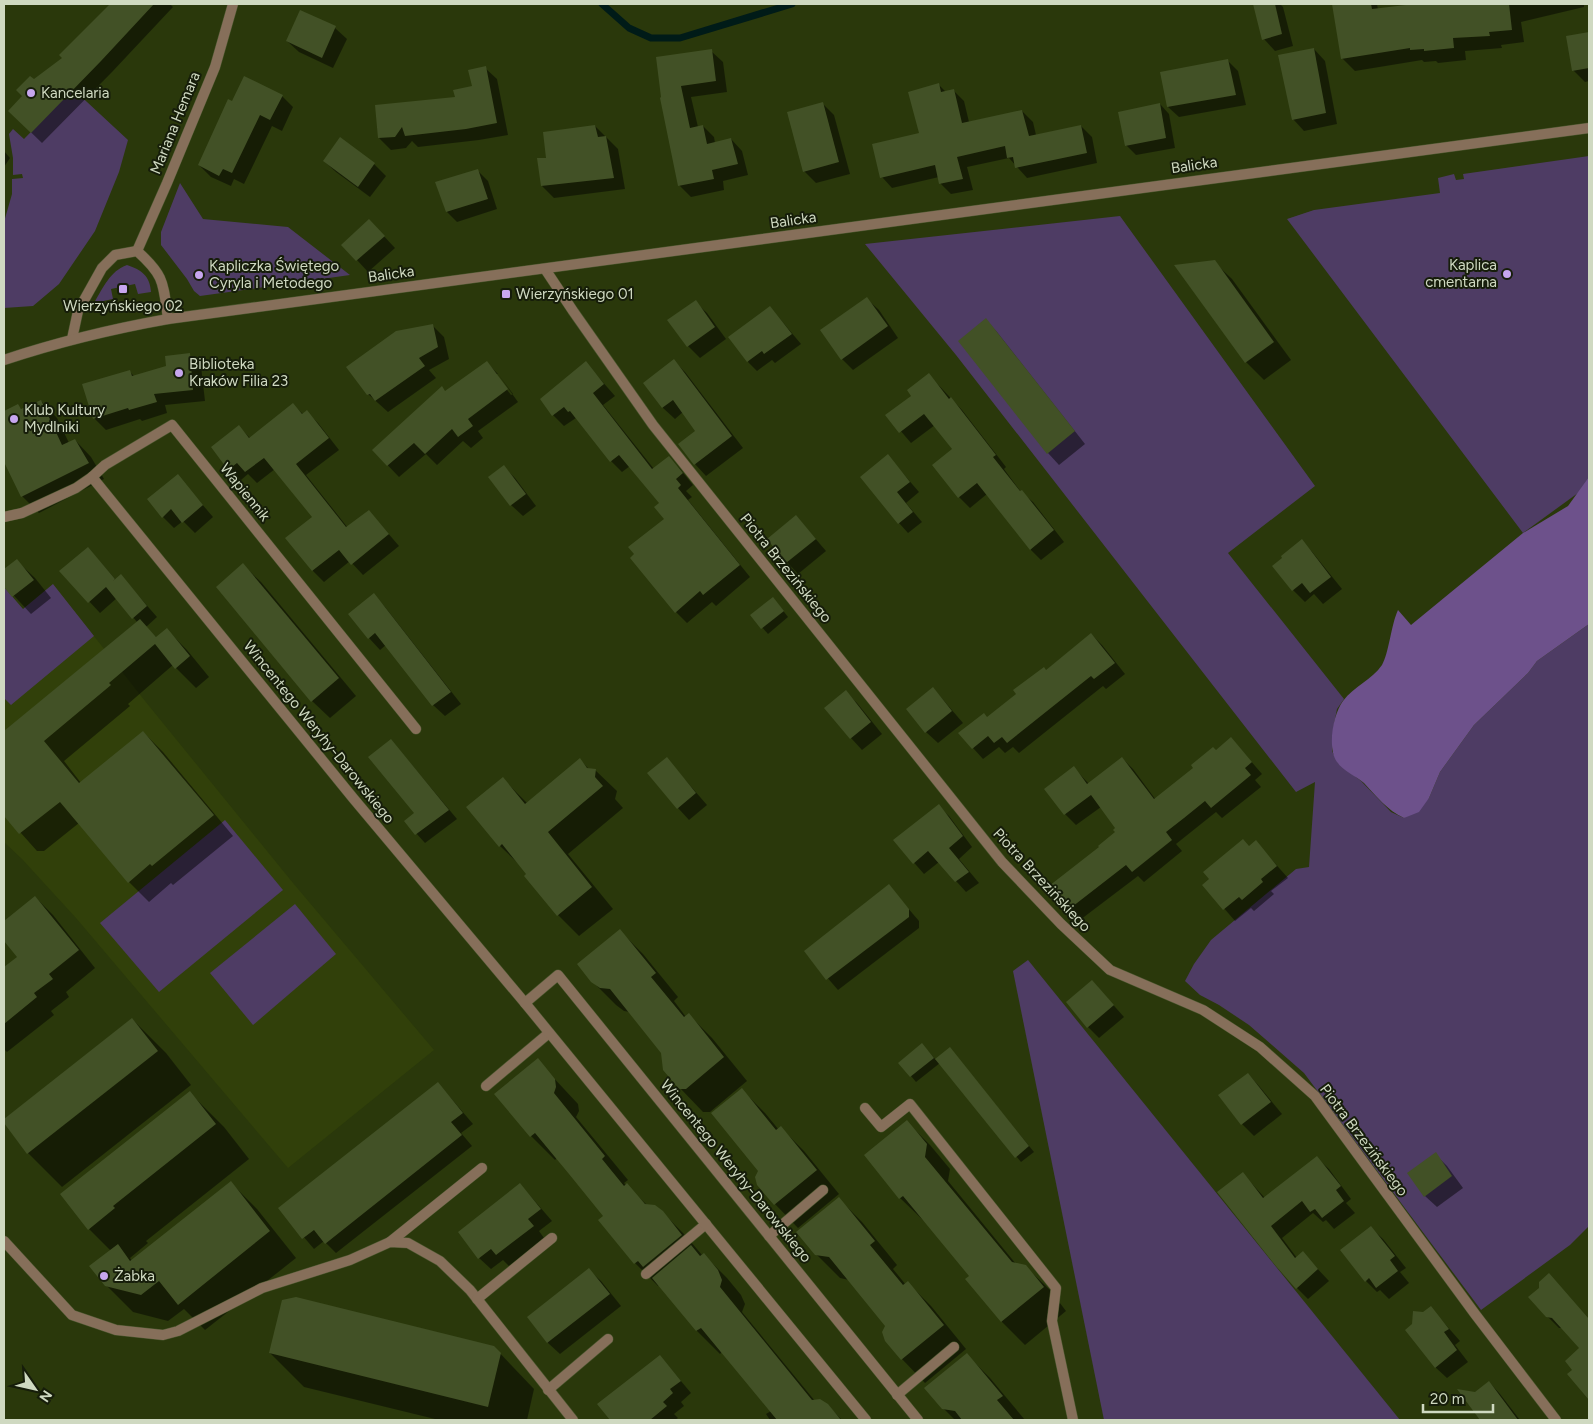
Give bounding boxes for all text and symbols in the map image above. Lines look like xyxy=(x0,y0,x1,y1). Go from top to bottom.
street label: Mariana Hemara xyxy=(146,69,204,177)
place label: Kancelaria xyxy=(41,84,110,102)
marker: Kancelaria xyxy=(25,87,37,99)
street label: Balicka xyxy=(1170,153,1218,177)
street label: Balicka xyxy=(769,208,817,232)
place label: Kaplica cmentarna xyxy=(1425,256,1497,291)
place label: Kapliczka Świętego Cyryla i Metodego xyxy=(209,257,340,292)
street label: Balicka xyxy=(367,262,415,286)
marker: Kaplica cmentarna xyxy=(1501,268,1513,280)
marker: Kapliczka Świętego Cyryla i Metodego xyxy=(193,269,205,281)
marker: Wierzyńskiego 02 xyxy=(117,283,129,295)
place label: Wierzyńskiego 01 xyxy=(516,285,634,303)
marker: Wierzyńskiego 01 xyxy=(500,288,512,300)
place label: Wierzyńskiego 02 xyxy=(63,297,183,315)
place label: Biblioteka Kraków Filia 23 xyxy=(189,355,288,390)
marker: Biblioteka Kraków Filia 23 xyxy=(173,367,185,379)
place label: Klub Kultury Mydlniki xyxy=(24,401,105,436)
marker: Klub Kultury Mydlniki xyxy=(8,413,20,425)
street label: Wapiennik xyxy=(216,459,274,525)
street label: Piotra Brzezińskiego xyxy=(736,510,836,627)
street label: Wincentego Weryhy-Darowskiego xyxy=(240,637,399,827)
street label: Piotra Brzezińskiego xyxy=(989,824,1095,936)
street label: Wincentego Weryhy-Darowskiego xyxy=(657,1076,816,1266)
street label: Piotra Brzezińskiego xyxy=(1316,1081,1412,1200)
place label: Żabka xyxy=(114,1267,155,1285)
marker: Żabka xyxy=(98,1270,110,1282)
north arrow xyxy=(10,1364,60,1414)
scale bar xyxy=(1423,1382,1493,1414)
text: N xyxy=(35,1387,55,1405)
text: 20 m xyxy=(1430,1390,1464,1408)

